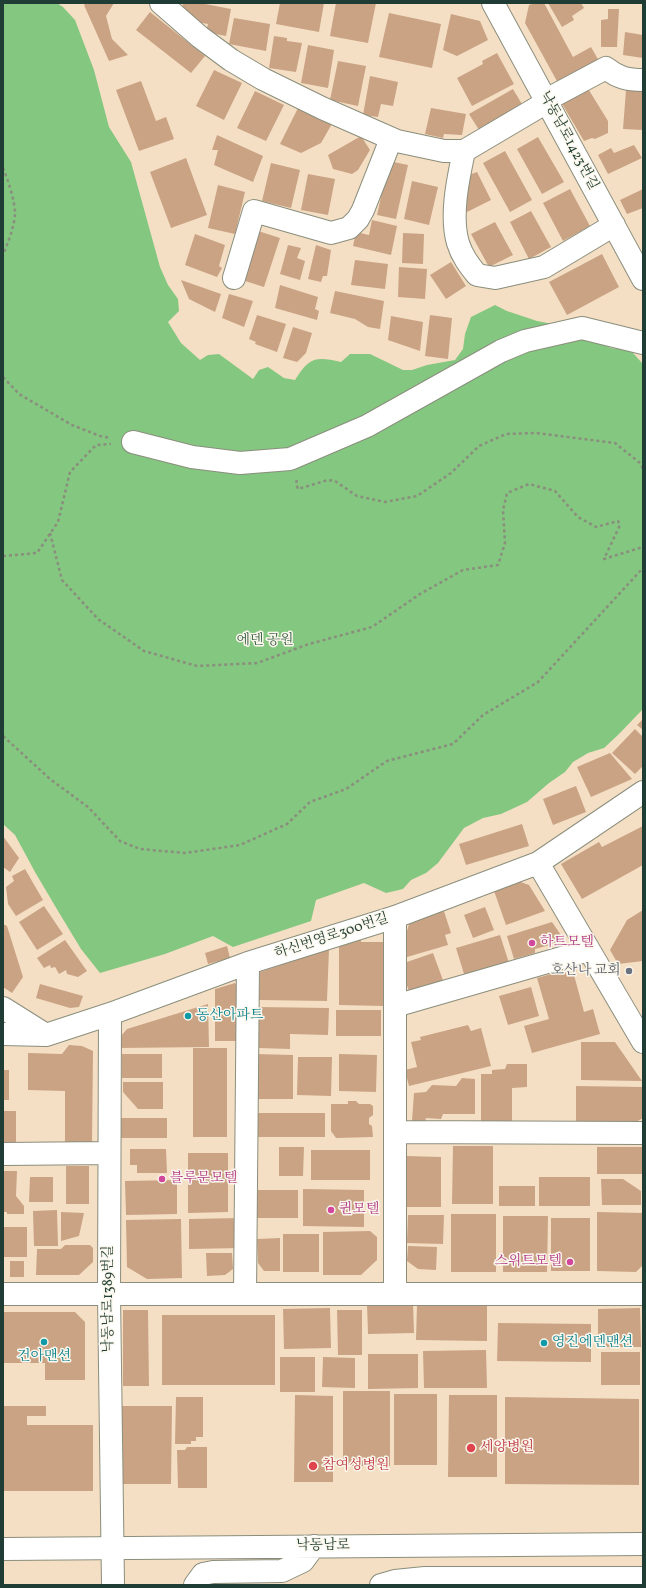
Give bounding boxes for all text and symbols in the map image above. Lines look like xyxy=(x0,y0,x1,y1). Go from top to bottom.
street label: 낙동남로1423번길 xyxy=(535,89,601,193)
park label: 에덴 공원 xyxy=(237,633,293,649)
street label: 하신번영로300번길 xyxy=(273,911,391,963)
place label: 하트모텔 xyxy=(540,935,594,951)
marker: 하트모텔 xyxy=(527,938,537,948)
place label: 호산나 교회 xyxy=(551,963,621,979)
marker: 호산나 교회 xyxy=(624,966,634,976)
place label: 동산아파트 xyxy=(196,1008,264,1024)
marker: 동산아파트 xyxy=(183,1011,193,1021)
place label: 블루문모텔 xyxy=(170,1171,238,1187)
marker: 블루문모텔 xyxy=(157,1174,167,1184)
place label: 퀸모텔 xyxy=(339,1202,380,1218)
marker: 퀸모텔 xyxy=(326,1205,336,1215)
street label: 낙동남로1389번길 xyxy=(101,1245,117,1353)
place label: 스위트모텔 xyxy=(494,1254,562,1270)
marker: 스위트모텔 xyxy=(565,1257,575,1267)
place label: 영진에덴맨션 xyxy=(552,1335,633,1351)
marker: 건아맨션 xyxy=(39,1337,49,1347)
marker: 영진에덴맨션 xyxy=(539,1338,549,1348)
place label: 건아맨션 xyxy=(17,1349,71,1365)
place label: 세양병원 xyxy=(480,1440,534,1456)
marker: 세양병원 xyxy=(465,1442,477,1454)
place label: 참여성병원 xyxy=(322,1458,390,1474)
marker: 참여성병원 xyxy=(307,1460,319,1472)
street label: 낙동남로 xyxy=(296,1538,350,1554)

